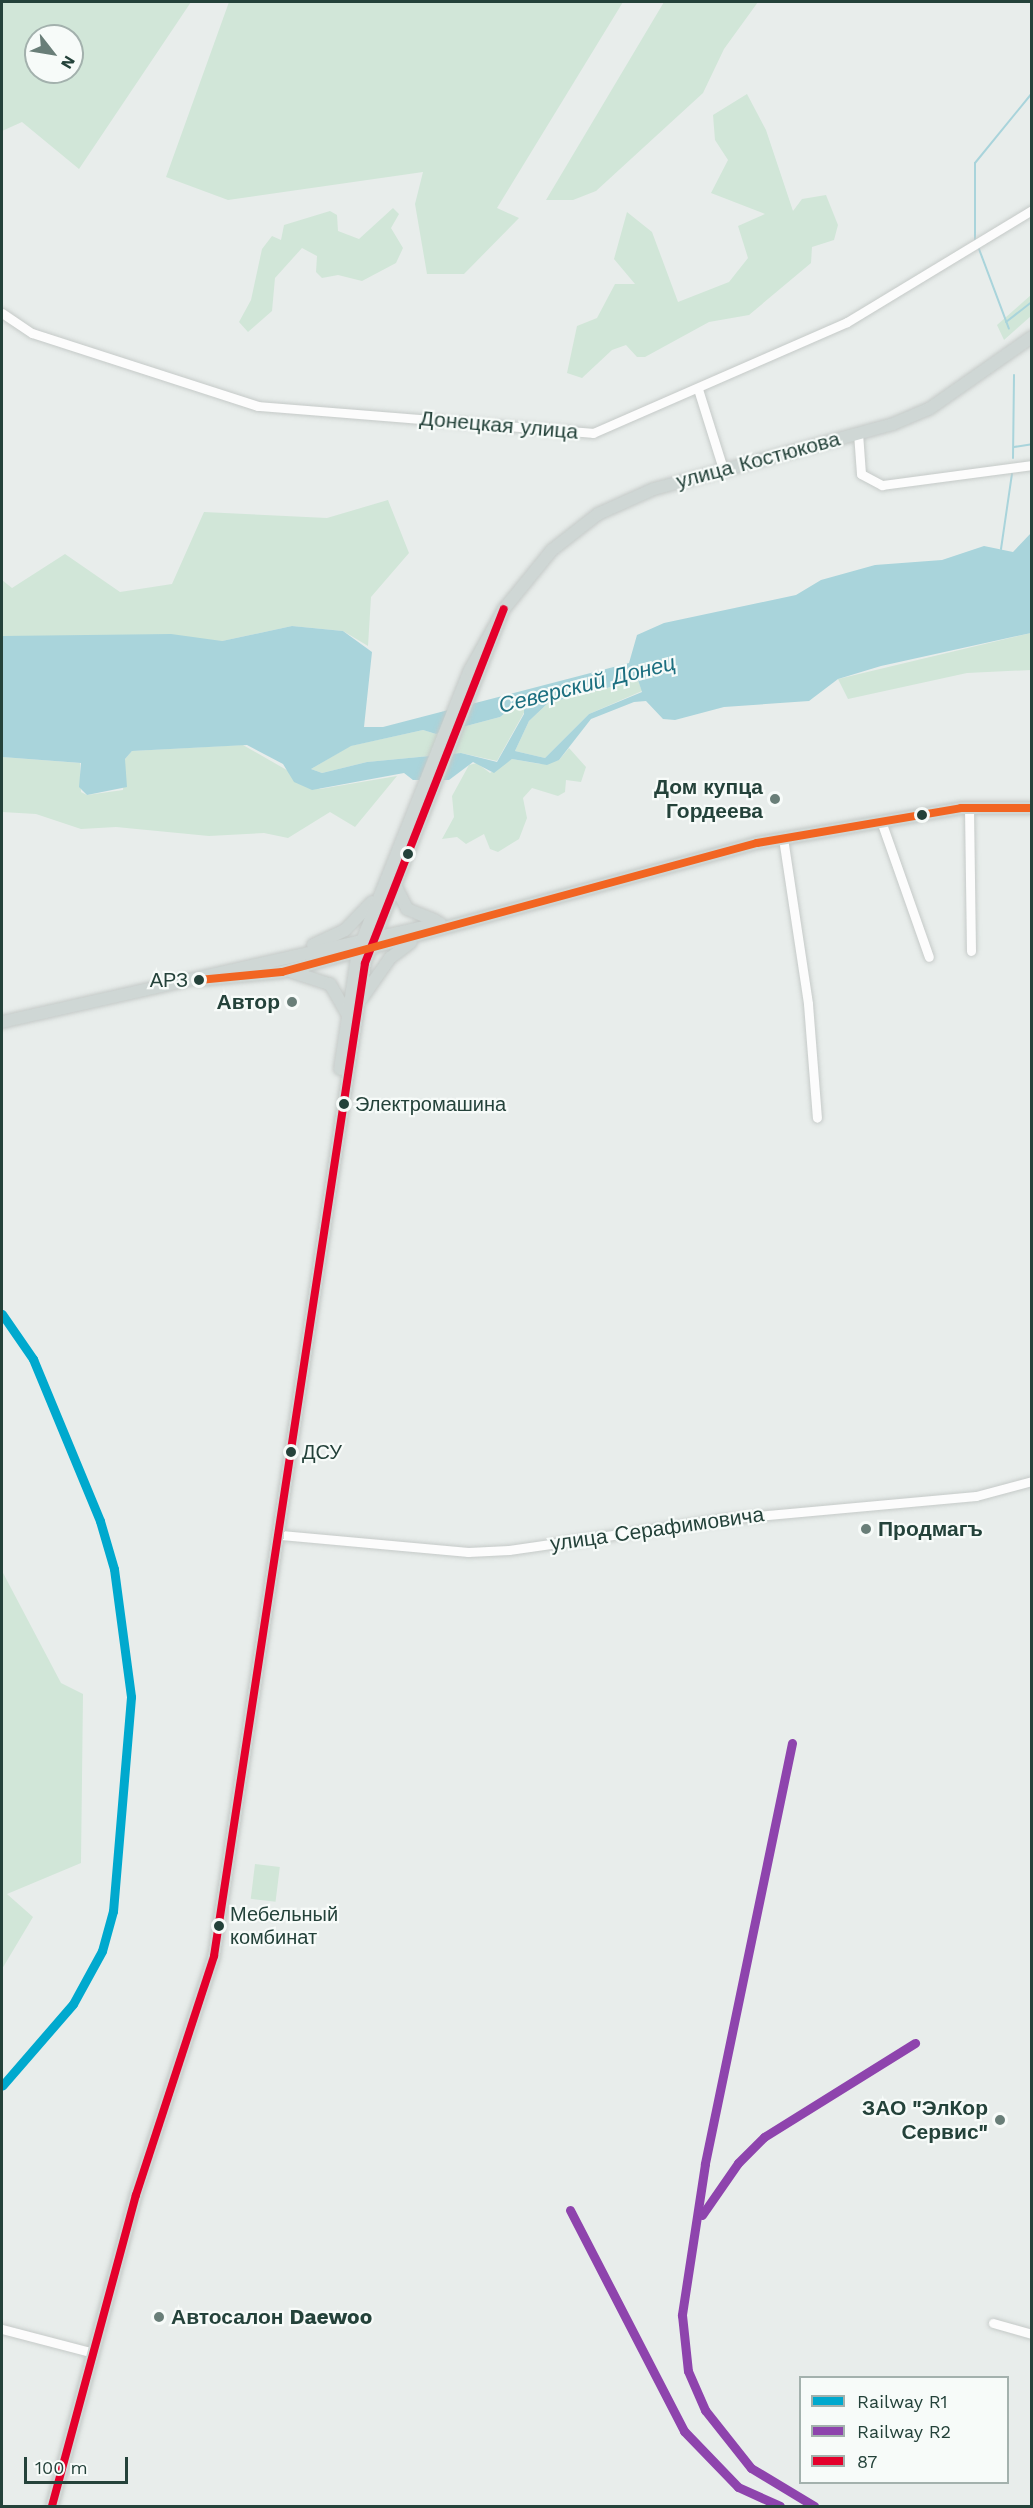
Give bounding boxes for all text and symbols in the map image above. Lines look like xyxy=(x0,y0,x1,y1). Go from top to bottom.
north arrow xyxy=(24,24,84,84)
text: N xyxy=(57,53,79,72)
street label: Донецкая улица xyxy=(419,406,579,444)
street label: улица Костюкова xyxy=(673,426,843,494)
water label: Северский Донец xyxy=(496,649,678,719)
place label: Дом купца Гордеева xyxy=(654,774,763,824)
marker: Дом купца Гордеева xyxy=(768,792,782,806)
unlabelled marker xyxy=(916,809,928,821)
unlabelled marker xyxy=(402,848,414,860)
place label: АРЗ xyxy=(150,968,188,992)
marker: АРЗ xyxy=(193,974,205,986)
place label: Автор xyxy=(217,989,280,1015)
marker: Автор xyxy=(285,995,299,1009)
place label: Электромашина xyxy=(355,1092,506,1116)
marker: Электромашина xyxy=(338,1098,350,1110)
place label: ДСУ xyxy=(302,1440,342,1464)
marker: ДСУ xyxy=(285,1446,297,1458)
street label: улица Серафимовича xyxy=(548,1502,766,1556)
place label: Продмагъ xyxy=(878,1516,983,1542)
marker: Продмагъ xyxy=(859,1522,873,1536)
place label: Мебельный комбинат xyxy=(230,1902,338,1949)
marker: Мебельный комбинат xyxy=(213,1920,225,1932)
place label: ЗАО "ЭлКор Сервис" xyxy=(862,2095,988,2145)
marker: ЗАО "ЭлКор Сервис" xyxy=(993,2113,1007,2127)
place label: Автосалон Daewoo xyxy=(171,2304,372,2330)
marker: Автосалон Daewoo xyxy=(152,2310,166,2324)
legend xyxy=(799,2376,1009,2484)
text: Railway R1 xyxy=(857,2391,948,2412)
text: Railway R2 xyxy=(857,2421,951,2442)
scale bar xyxy=(27,2445,130,2483)
text: 87 xyxy=(857,2451,877,2472)
text: 100 m xyxy=(35,2457,88,2478)

